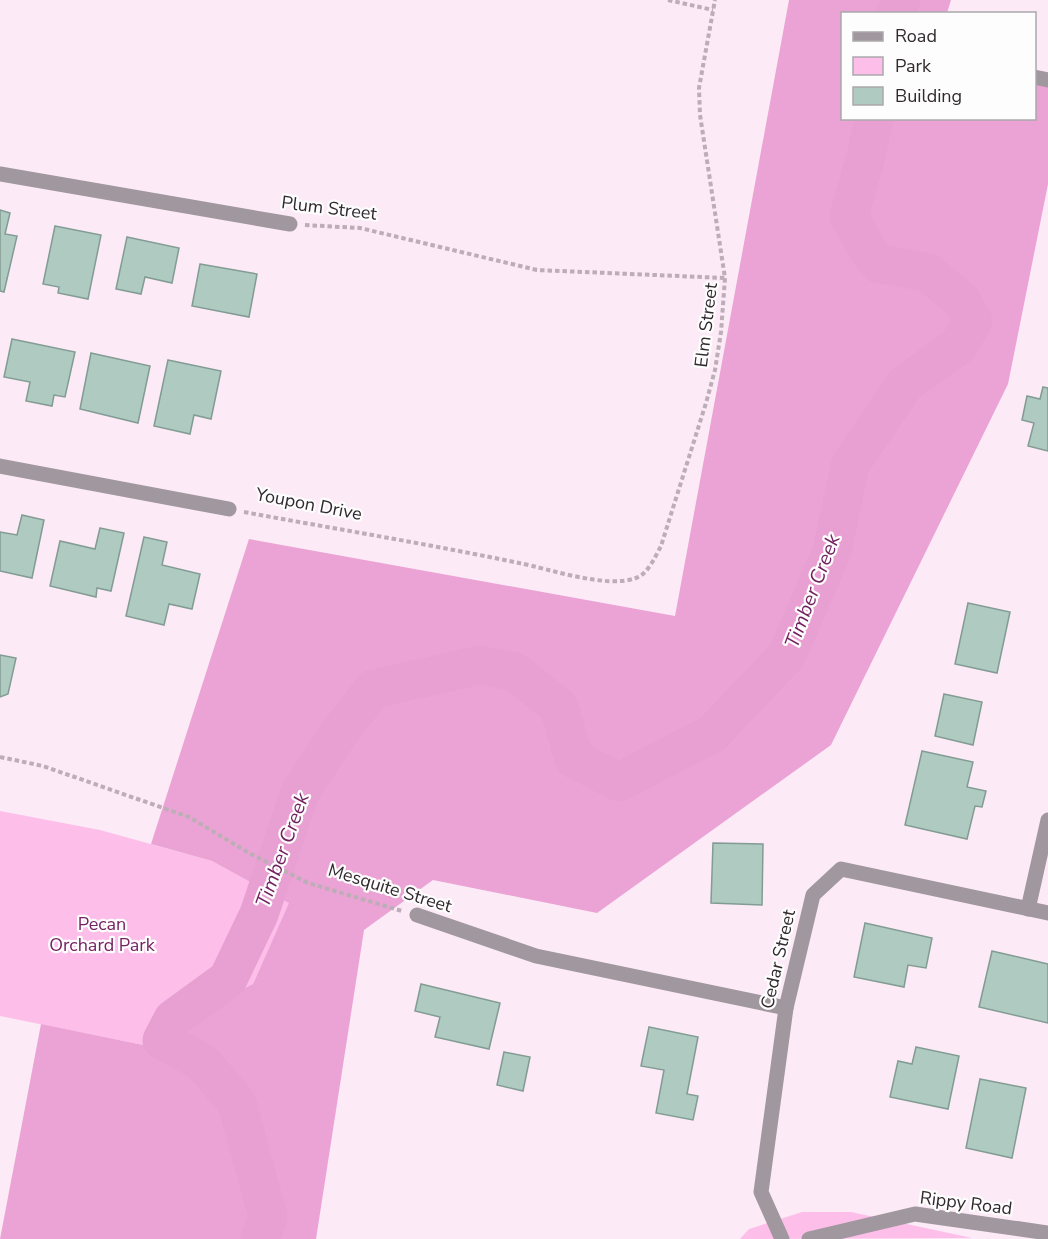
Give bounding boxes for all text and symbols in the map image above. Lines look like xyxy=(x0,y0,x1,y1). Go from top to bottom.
legend xyxy=(841,12,1036,120)
text: Road xyxy=(895,24,937,48)
text: Park xyxy=(895,54,932,78)
text: Building xyxy=(895,84,962,108)
street label: Plum Street xyxy=(280,190,379,226)
street label: Elm Street xyxy=(689,281,723,369)
street label: Youpon Drive xyxy=(253,482,364,526)
water label: Timber Creek xyxy=(778,529,847,652)
water label: Timber Creek xyxy=(249,788,316,911)
street label: Mesquite Street xyxy=(325,858,455,918)
street label: Cedar Street xyxy=(755,906,801,1011)
park label: Pecan Orchard Park xyxy=(49,912,156,957)
street label: Rippy Road xyxy=(918,1185,1014,1221)

